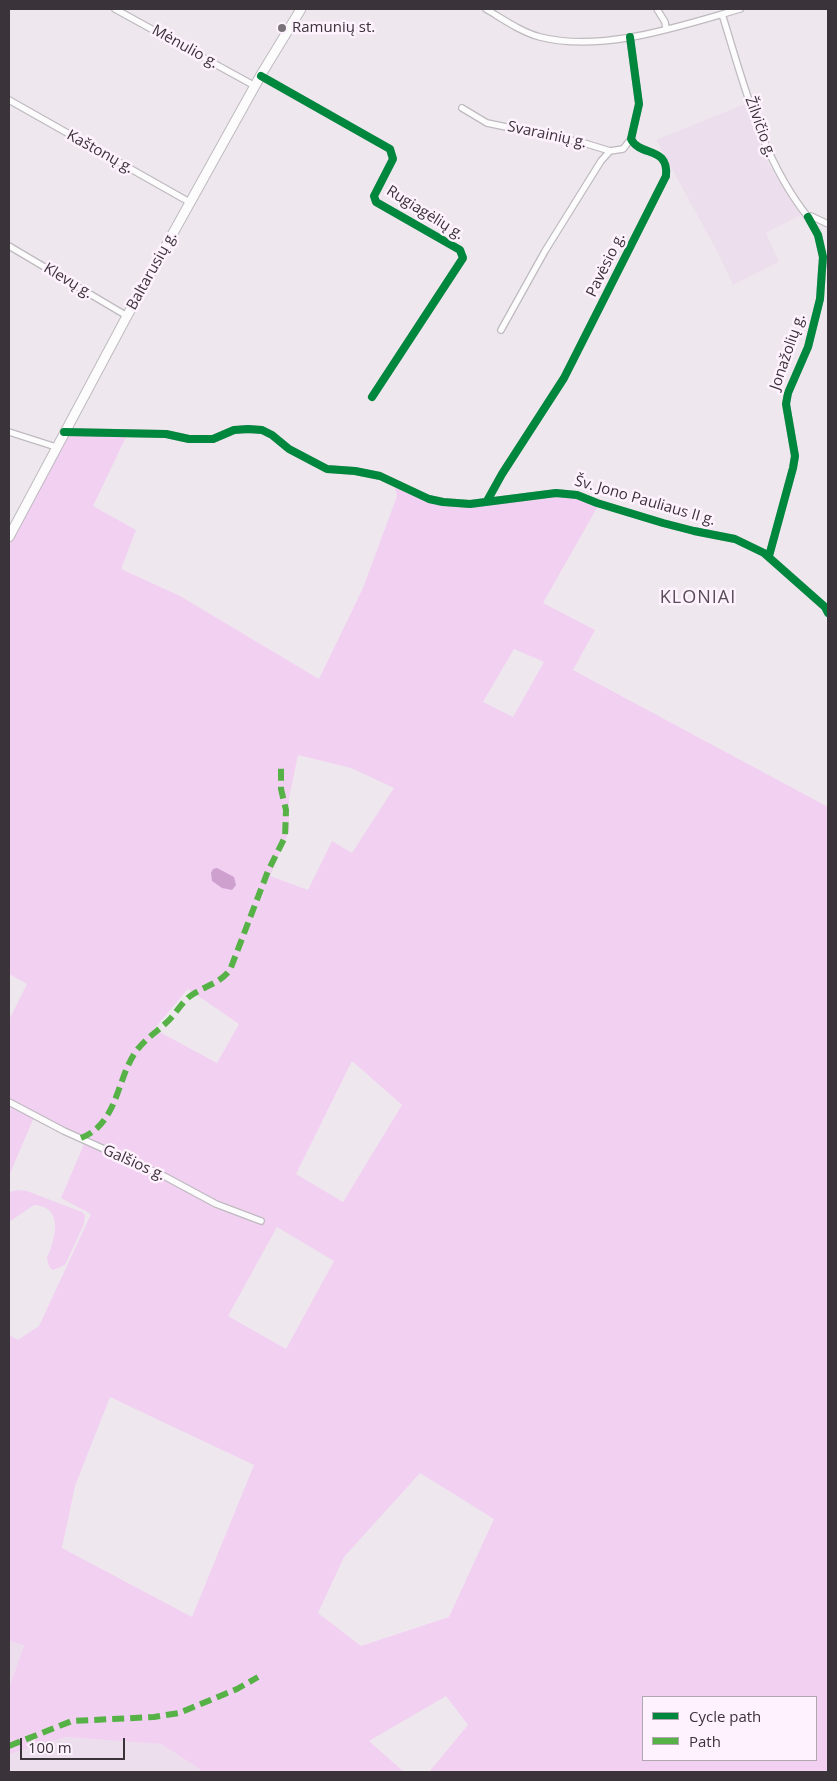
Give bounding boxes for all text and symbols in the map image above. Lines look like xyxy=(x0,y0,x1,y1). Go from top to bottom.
place label: Ramunių st. xyxy=(292,19,375,37)
street label: Mėnulio g. xyxy=(149,21,221,73)
marker: Ramunių st. xyxy=(276,22,288,34)
street label: Žilvičio g. xyxy=(741,94,779,160)
street label: Svarainių g. xyxy=(506,118,588,152)
street label: Kaštonų g. xyxy=(64,126,136,178)
street label: Rugiagėlių g. xyxy=(383,182,467,244)
street label: Baltarusių g. xyxy=(123,229,181,313)
street label: Pavėsio g. xyxy=(583,230,629,300)
street label: Klevų g. xyxy=(40,259,96,303)
street label: Jonažolių g. xyxy=(767,312,809,392)
street label: Šv. Jono Pauliaus II g. xyxy=(572,472,718,530)
district label: KLONIAI xyxy=(659,587,737,609)
street label: Galšios g. xyxy=(100,1141,168,1185)
legend xyxy=(642,1696,817,1761)
text: Cycle path xyxy=(689,1706,761,1726)
scale bar xyxy=(22,1728,128,1760)
text: Path xyxy=(689,1731,721,1751)
text: 100 m xyxy=(28,1737,72,1757)

